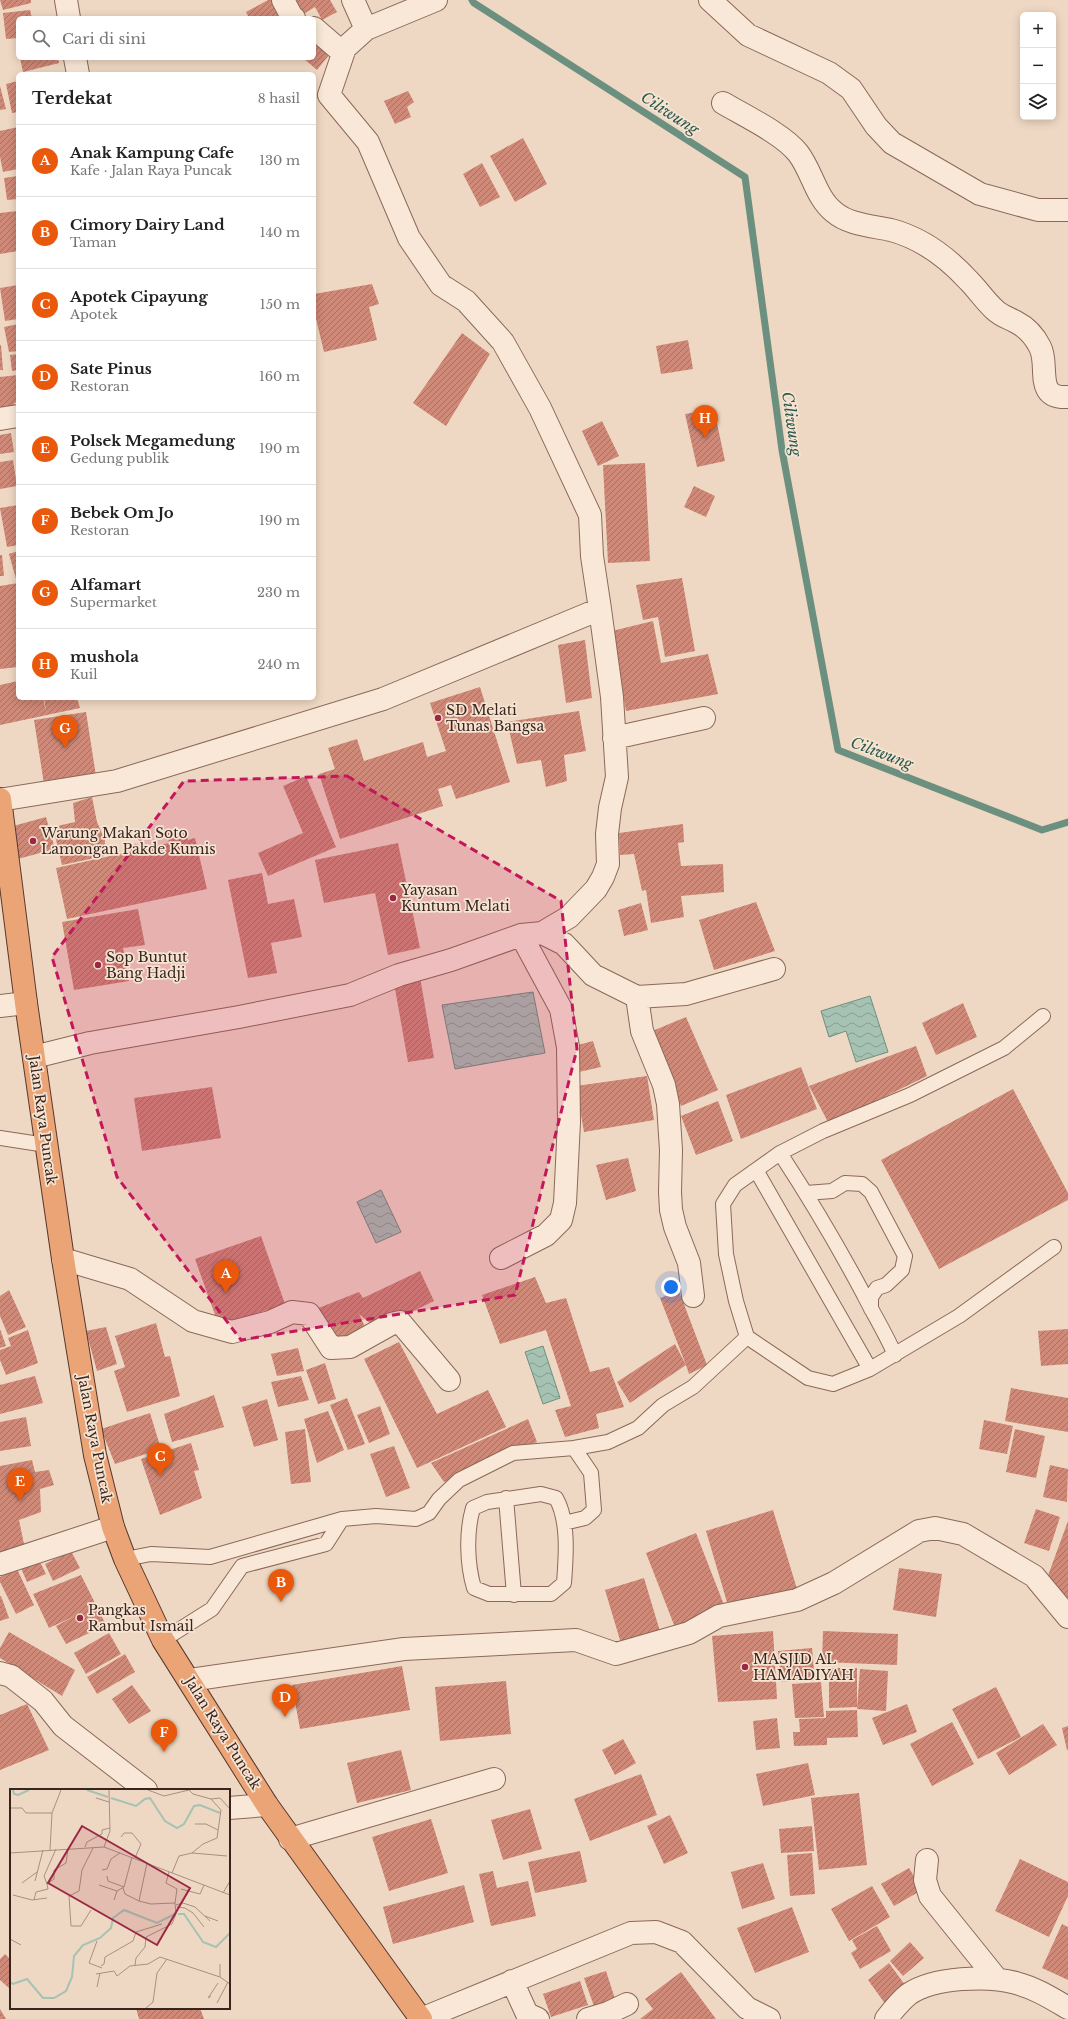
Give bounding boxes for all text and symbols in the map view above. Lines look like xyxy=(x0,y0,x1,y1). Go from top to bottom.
map controls xyxy=(1020,12,1056,120)
button: + xyxy=(1020,12,1056,48)
search box xyxy=(16,16,316,60)
icon: search xyxy=(30,27,52,49)
text: Cari di sini xyxy=(62,29,146,48)
button: − xyxy=(1020,48,1056,84)
button: layers xyxy=(1020,84,1056,120)
water label: Ciliwung xyxy=(638,87,703,139)
text: Terdekat xyxy=(32,88,112,109)
text: 8 hasil xyxy=(258,90,300,107)
text: Anak Kampung Cafe xyxy=(70,143,234,162)
text: A xyxy=(40,152,50,169)
text: 130 m xyxy=(259,152,300,169)
text: Kafe · Jalan Raya Puncak xyxy=(70,162,232,179)
text: Cimory Dairy Land xyxy=(70,215,225,234)
text: B xyxy=(40,224,50,241)
text: 140 m xyxy=(260,224,300,241)
text: Taman xyxy=(70,234,116,251)
text: Apotek Cipayung xyxy=(70,287,208,306)
text: C xyxy=(40,296,50,313)
text: 150 m xyxy=(260,296,300,313)
text: Apotek xyxy=(70,306,118,323)
text: Sate Pinus xyxy=(70,359,152,378)
text: D xyxy=(39,368,51,385)
text: 160 m xyxy=(259,368,300,385)
text: Restoran xyxy=(70,378,129,395)
water label: Ciliwung xyxy=(778,390,806,458)
pin: H xyxy=(692,405,718,438)
text: Polsek Megamedung xyxy=(70,431,235,450)
text: E xyxy=(40,440,50,457)
text: 190 m xyxy=(259,440,300,457)
text: Gedung publik xyxy=(70,450,169,467)
text: Bebek Om Jo xyxy=(70,503,174,522)
text: F xyxy=(41,512,49,529)
text: 190 m xyxy=(259,512,300,529)
text: Restoran xyxy=(70,522,129,539)
text: Alfamart xyxy=(70,575,141,594)
text: G xyxy=(39,584,51,601)
text: 230 m xyxy=(257,584,300,601)
text: Supermarket xyxy=(70,594,157,611)
text: mushola xyxy=(70,647,139,666)
text: H xyxy=(39,656,51,673)
text: 240 m xyxy=(257,656,300,673)
text: Kuil xyxy=(70,666,97,683)
place label: SD Melati Tunas Bangsa xyxy=(446,701,544,735)
marker: SD Melati Tunas Bangsa xyxy=(433,713,443,723)
pin: G xyxy=(52,715,78,748)
water label: Ciliwung xyxy=(848,732,917,774)
place label: Warung Makan Soto Lamongan Pakde Kumis xyxy=(40,824,216,858)
marker: Warung Makan Soto Lamongan Pakde Kumis xyxy=(28,836,38,846)
place label: Yayasan Kuntum Melati xyxy=(400,881,510,915)
marker: Yayasan Kuntum Melati xyxy=(388,893,398,903)
place label: Sop Buntut Bang Hadji xyxy=(106,948,188,982)
marker: Sop Buntut Bang Hadji xyxy=(93,960,103,970)
street label: Jalan Raya Puncak xyxy=(25,1052,61,1186)
pin: A xyxy=(213,1260,239,1293)
your location xyxy=(661,1277,681,1297)
street label: Jalan Raya Puncak xyxy=(73,1371,116,1505)
pin: C xyxy=(147,1443,173,1476)
pin: E xyxy=(7,1468,33,1501)
pin: B xyxy=(268,1569,294,1602)
place label: Pangkas Rambut Ismail xyxy=(88,1601,194,1635)
marker: Pangkas Rambut Ismail xyxy=(75,1613,85,1623)
place label: MASJID AL HAMADIYAH xyxy=(753,1650,854,1684)
marker: MASJID AL HAMADIYAH xyxy=(740,1662,750,1672)
street label: Jalan Raya Puncak xyxy=(180,1671,265,1793)
pin: D xyxy=(272,1684,298,1717)
pin: F xyxy=(151,1719,177,1752)
inset map xyxy=(10,1789,230,2009)

